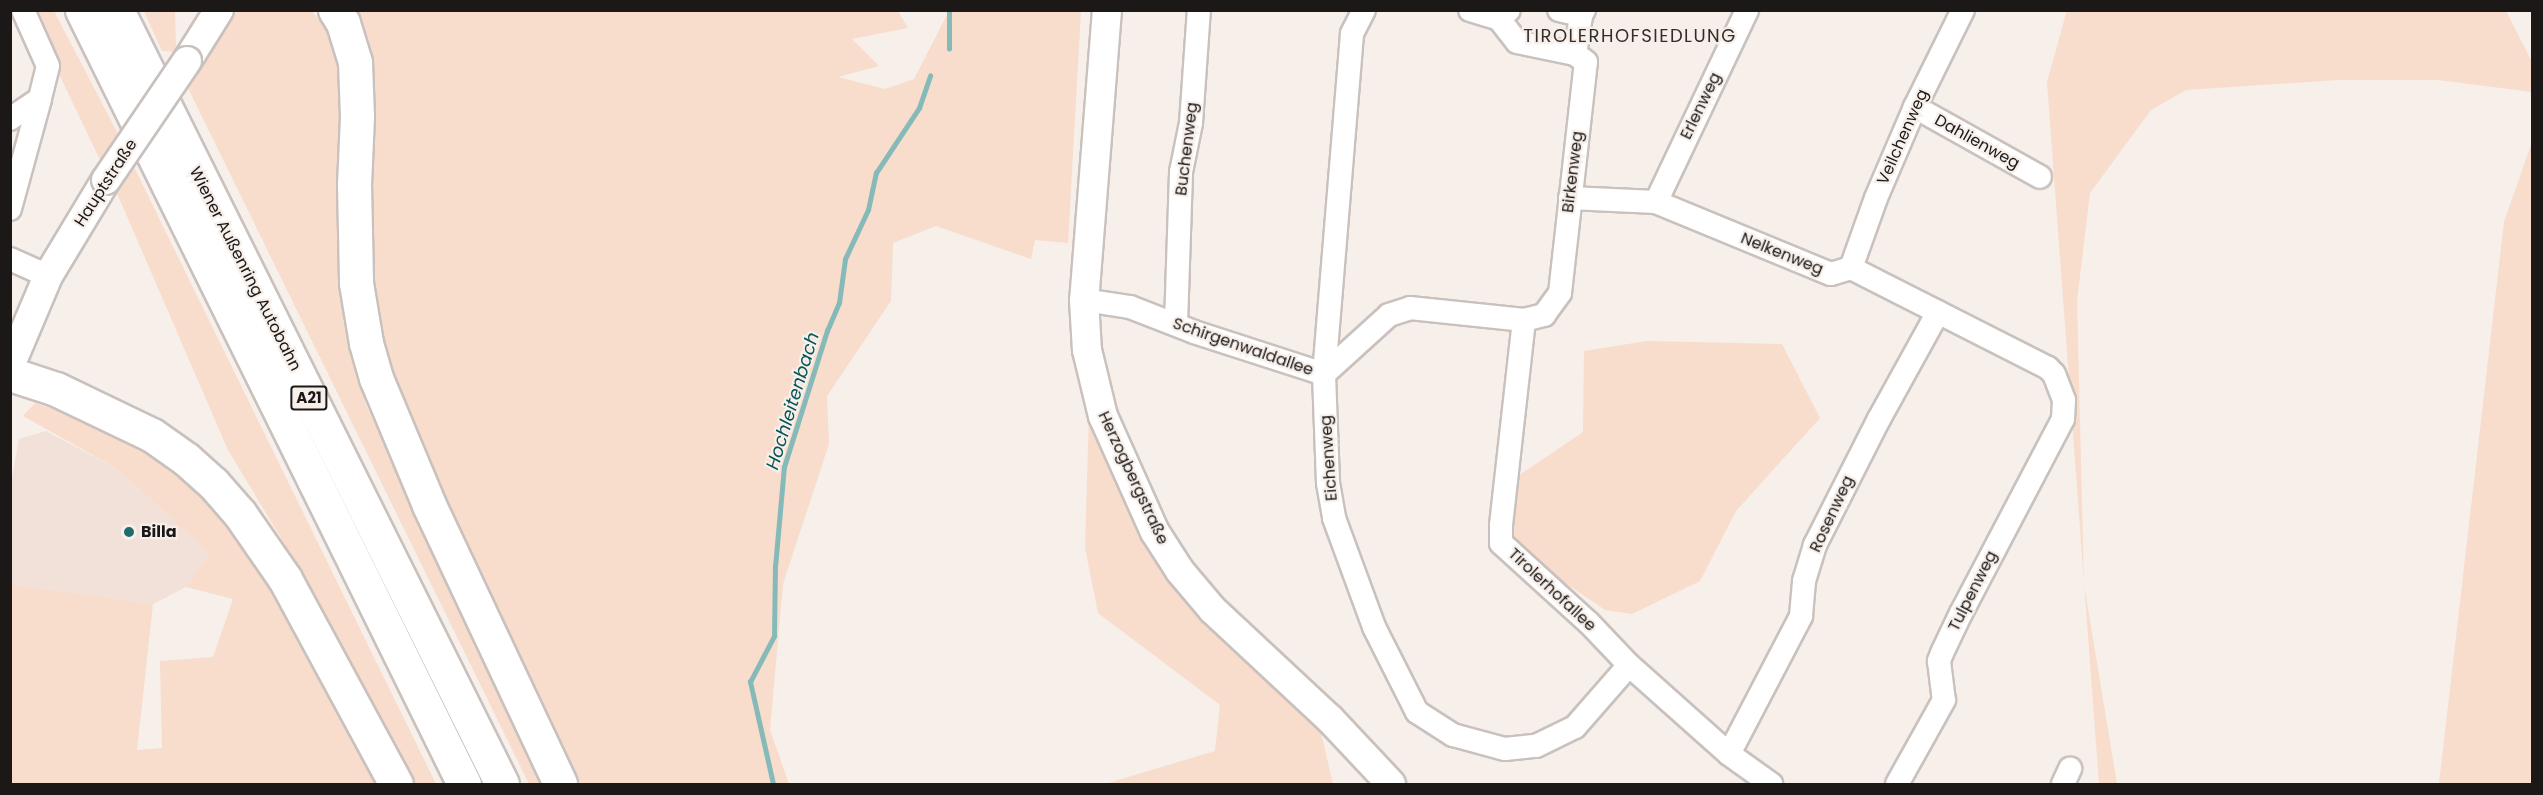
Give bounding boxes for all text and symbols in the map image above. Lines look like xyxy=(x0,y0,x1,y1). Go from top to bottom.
district label: TIROLERHOFSIEDLUNG xyxy=(1523,25,1737,47)
street label: Erlenweg xyxy=(1677,69,1725,143)
street label: Veilchenweg xyxy=(1873,86,1933,188)
street label: Buchenweg xyxy=(1172,101,1202,197)
street label: Dahlienweg xyxy=(1931,111,2023,173)
street label: Birkenweg xyxy=(1558,130,1588,214)
street label: Hauptstraße xyxy=(71,136,141,230)
street label: Wiener Außenring Autobahn xyxy=(185,164,305,374)
street label: Nelkenweg xyxy=(1738,229,1826,279)
street label: Schirgenwaldallee xyxy=(1170,314,1316,380)
water label: Hochleitenbach xyxy=(762,330,824,472)
road number: A21 xyxy=(290,386,328,410)
street label: Herzogbergstraße xyxy=(1094,408,1172,548)
street label: Eichenweg xyxy=(1316,414,1342,502)
street label: Rosenweg xyxy=(1806,473,1858,555)
place label: Billa xyxy=(141,522,177,542)
marker: Billa xyxy=(122,525,136,539)
street label: Tirolerhofallee xyxy=(1504,544,1600,636)
street label: Tulpenweg xyxy=(1945,548,2001,634)

